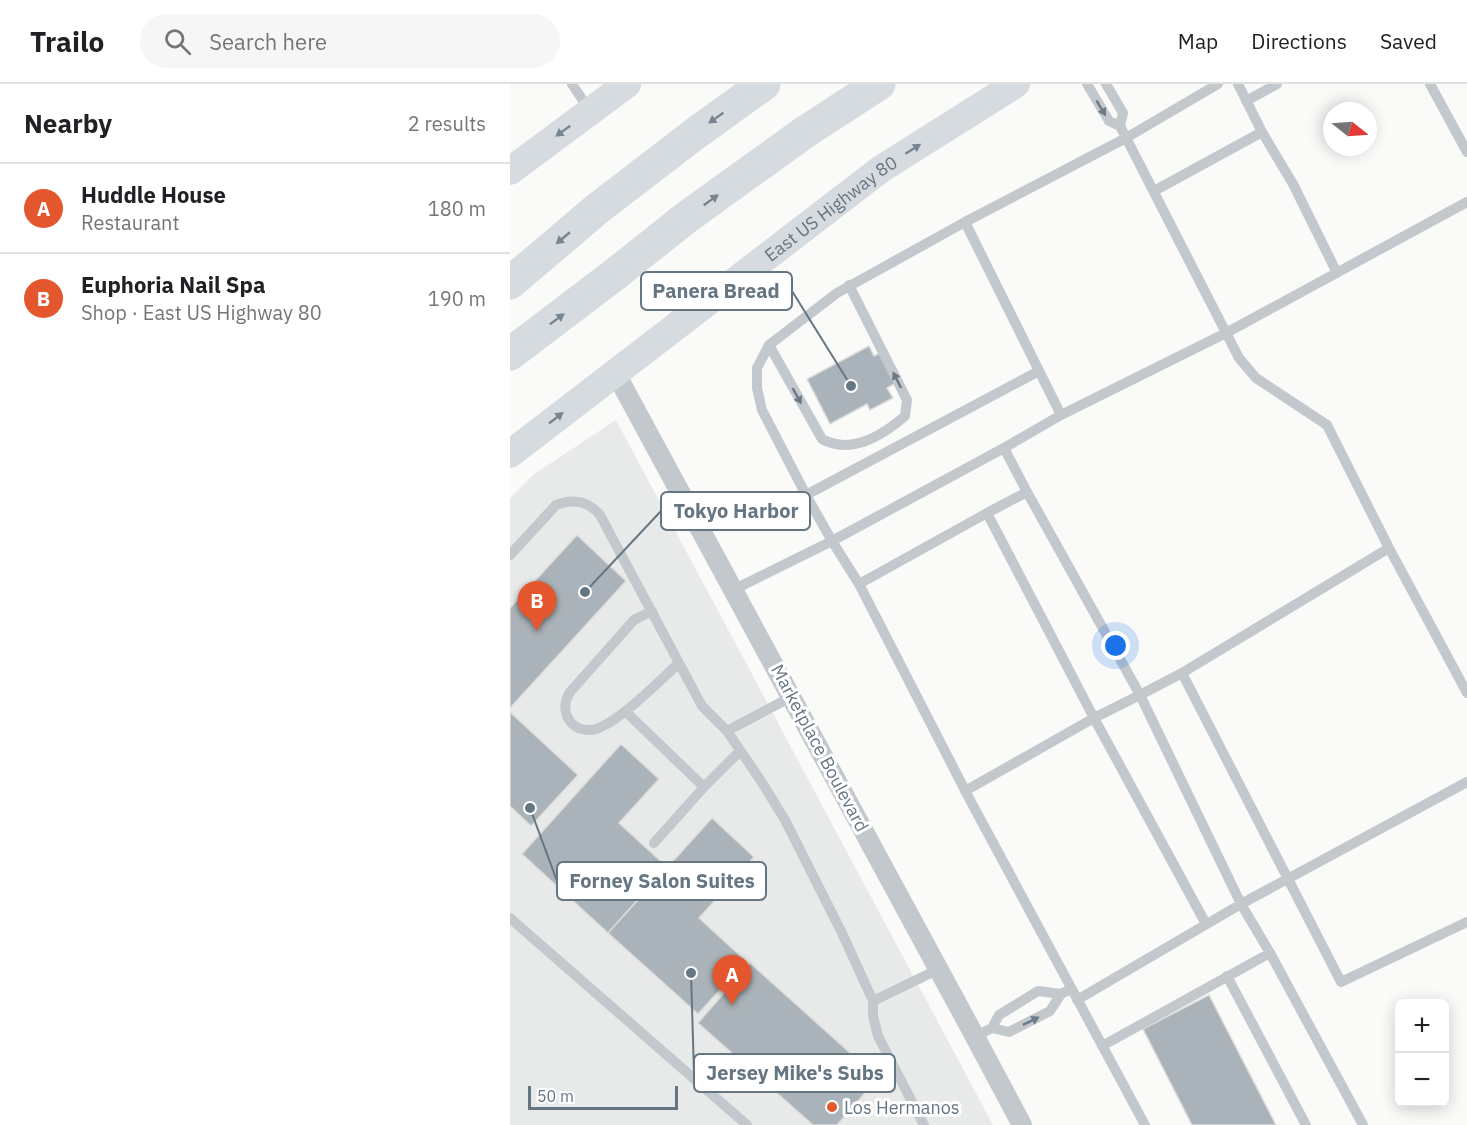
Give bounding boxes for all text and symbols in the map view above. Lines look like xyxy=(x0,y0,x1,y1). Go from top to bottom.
search box xyxy=(140,14,560,68)
text: Trailo xyxy=(30,23,104,60)
icon: search xyxy=(161,25,194,58)
text: Search here xyxy=(209,27,327,56)
text: Map xyxy=(1178,27,1218,55)
text: Directions xyxy=(1251,27,1347,55)
text: Saved xyxy=(1380,27,1437,55)
one-way arrow xyxy=(1095,100,1106,116)
north arrow xyxy=(1323,102,1377,156)
text: Nearby xyxy=(24,106,112,140)
text: 2 results xyxy=(408,110,486,137)
one-way arrow xyxy=(709,112,725,124)
one-way arrow xyxy=(555,125,571,137)
one-way arrow xyxy=(905,144,921,155)
street label: East US Highway 80 xyxy=(759,150,901,266)
text: Huddle House xyxy=(81,180,226,209)
one-way arrow xyxy=(703,194,718,206)
text: A xyxy=(37,195,50,222)
text: 180 m xyxy=(428,195,486,222)
text: Restaurant xyxy=(81,209,179,236)
one-way arrow xyxy=(556,231,571,244)
text: Euphoria Nail Spa xyxy=(81,270,265,299)
callout: Panera Bread xyxy=(641,272,792,310)
text: Panera Bread xyxy=(652,277,780,304)
text: B xyxy=(37,285,50,312)
text: 190 m xyxy=(428,285,486,312)
text: Shop · East US Highway 80 xyxy=(81,299,322,326)
one-way arrow xyxy=(549,313,564,325)
one-way arrow xyxy=(892,372,902,389)
one-way arrow xyxy=(792,388,803,404)
one-way arrow xyxy=(548,411,564,424)
callout: Tokyo Harbor xyxy=(661,492,810,530)
text: Tokyo Harbor xyxy=(673,497,799,524)
pin: B xyxy=(518,582,556,631)
your location xyxy=(1101,631,1130,660)
street label: Marketplace Boulevard xyxy=(766,660,874,836)
callout: Forney Salon Suites xyxy=(557,862,766,900)
text: Forney Salon Suites xyxy=(569,867,755,894)
pin: A xyxy=(712,956,752,1005)
map controls xyxy=(1395,999,1449,1107)
button: + xyxy=(1395,999,1449,1053)
one-way arrow xyxy=(1022,1016,1039,1026)
button: − xyxy=(1395,1053,1449,1107)
callout: Jersey Mike's Subs xyxy=(694,1054,895,1092)
text: Jersey Mike's Subs xyxy=(706,1059,884,1086)
scale bar xyxy=(528,1083,678,1110)
text: 50 m xyxy=(537,1086,574,1106)
place label: Los Hermanos xyxy=(844,1096,960,1119)
marker: Los Hermanos xyxy=(825,1100,839,1114)

